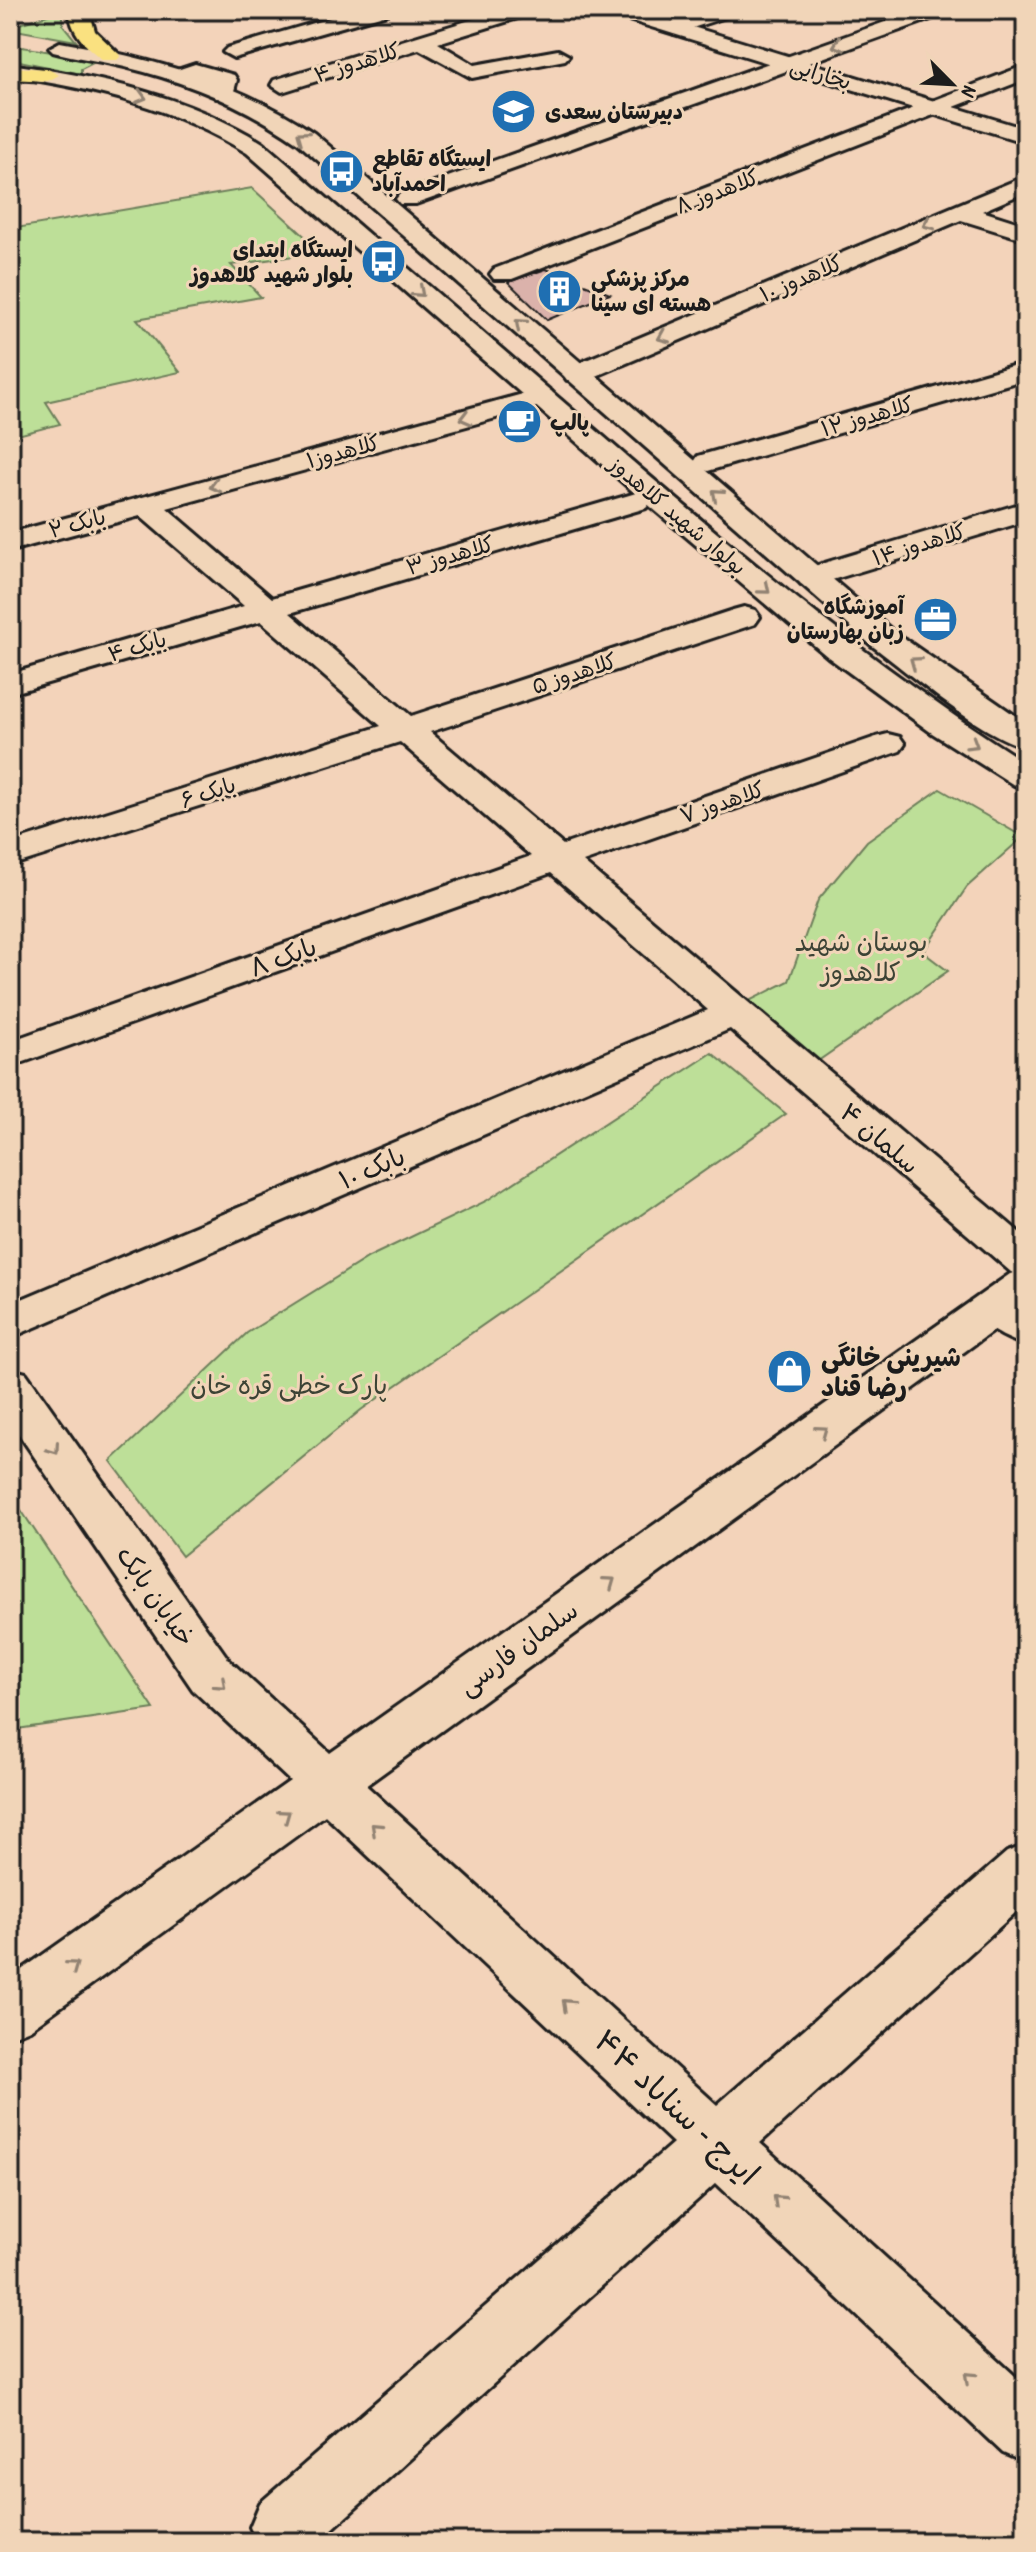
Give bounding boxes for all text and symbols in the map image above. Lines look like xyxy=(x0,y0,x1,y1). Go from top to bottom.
one-way arrow xyxy=(832,36,846,52)
street label: کلاهدوز ۴ xyxy=(311,38,405,93)
north arrow xyxy=(912,44,992,124)
street label: بخارایی xyxy=(786,52,854,100)
text: N xyxy=(951,79,983,102)
school or university icon: دبیرستان سعدی xyxy=(490,87,538,135)
one-way arrow xyxy=(133,88,147,105)
place label: دبیرستان سعدی xyxy=(545,99,683,130)
one-way arrow xyxy=(296,131,311,146)
place label: ایستگاه تقاطع احمدآباد xyxy=(372,145,491,202)
bus stop icon: ایستگاه تقاطع احمدآباد xyxy=(317,147,365,195)
street label: کلاهدوز ۸ xyxy=(672,164,765,224)
one-way arrow xyxy=(922,215,936,231)
place label: ایستگاه ابتدای بلوار شهید کلاهدوز xyxy=(189,236,353,293)
bus stop icon: ایستگاه ابتدای بلوار شهید کلاهدوز xyxy=(360,238,408,286)
street label: کلاهدوز ۱۰ xyxy=(756,250,849,313)
place label: مرکز پزشکی هسته ای سینا xyxy=(591,266,711,322)
building icon: مرکز پزشکی هسته ای سینا xyxy=(536,267,584,315)
one-way arrow xyxy=(409,282,424,297)
one-way arrow xyxy=(514,319,529,334)
one-way arrow xyxy=(657,327,671,344)
street label: کلاهدوز ۱۲ xyxy=(818,391,918,447)
cafe icon: پالپ xyxy=(495,398,543,446)
one-way arrow xyxy=(459,408,473,425)
place label: پالپ xyxy=(550,410,590,441)
street label: کلاهدوز۱ xyxy=(304,430,384,479)
street label: بولوار شهید کلاهدوز xyxy=(599,450,751,585)
one-way arrow xyxy=(208,477,222,494)
one-way arrow xyxy=(711,489,726,504)
street label: بابک ۲ xyxy=(46,504,110,549)
street label: کلاهدوز ۱۴ xyxy=(869,518,971,576)
street label: کلاهدوز ۳ xyxy=(403,531,499,586)
one-way arrow xyxy=(756,579,770,594)
place label: آموزشگاه زبان بهارستان xyxy=(787,593,905,650)
office icon: آموزشگاه زبان بهارستان xyxy=(911,595,959,643)
street label: بابک ۴ xyxy=(105,626,171,672)
street label: کلاهدوز ۵ xyxy=(529,648,622,705)
one-way arrow xyxy=(909,657,924,672)
one-way arrow xyxy=(964,735,979,750)
street label: بابک ۶ xyxy=(177,772,241,819)
street label: کلاهدوز ۷ xyxy=(677,776,770,834)
park label: بوستان شهید کلاهدوز xyxy=(794,927,928,994)
street label: بابک ۸ xyxy=(245,931,323,990)
street label: سلمان ۴ xyxy=(830,1096,926,1185)
street label: بابک ۱۰ xyxy=(334,1141,412,1202)
place label: شیرینی خانگی رضا قناد xyxy=(821,1341,961,1409)
shop icon: شیرینی خانگی رضا قناد xyxy=(766,1348,814,1396)
park label: پارک خطی قره خان xyxy=(190,1370,388,1407)
one-way arrow xyxy=(813,1426,828,1441)
one-way arrow xyxy=(44,1441,59,1455)
street label: خیابان بابک xyxy=(105,1540,201,1656)
one-way arrow xyxy=(602,1577,616,1592)
street label: سلمان فارسی xyxy=(452,1595,588,1707)
one-way arrow xyxy=(212,1675,226,1689)
one-way arrow xyxy=(276,1810,291,1825)
one-way arrow xyxy=(370,1823,385,1837)
one-way arrow xyxy=(65,1961,79,1976)
one-way arrow xyxy=(561,2000,576,2014)
street label: ایرج - سناباد ۴۴ xyxy=(581,2022,766,2199)
one-way arrow xyxy=(773,2194,787,2209)
one-way arrow xyxy=(964,2371,978,2386)

